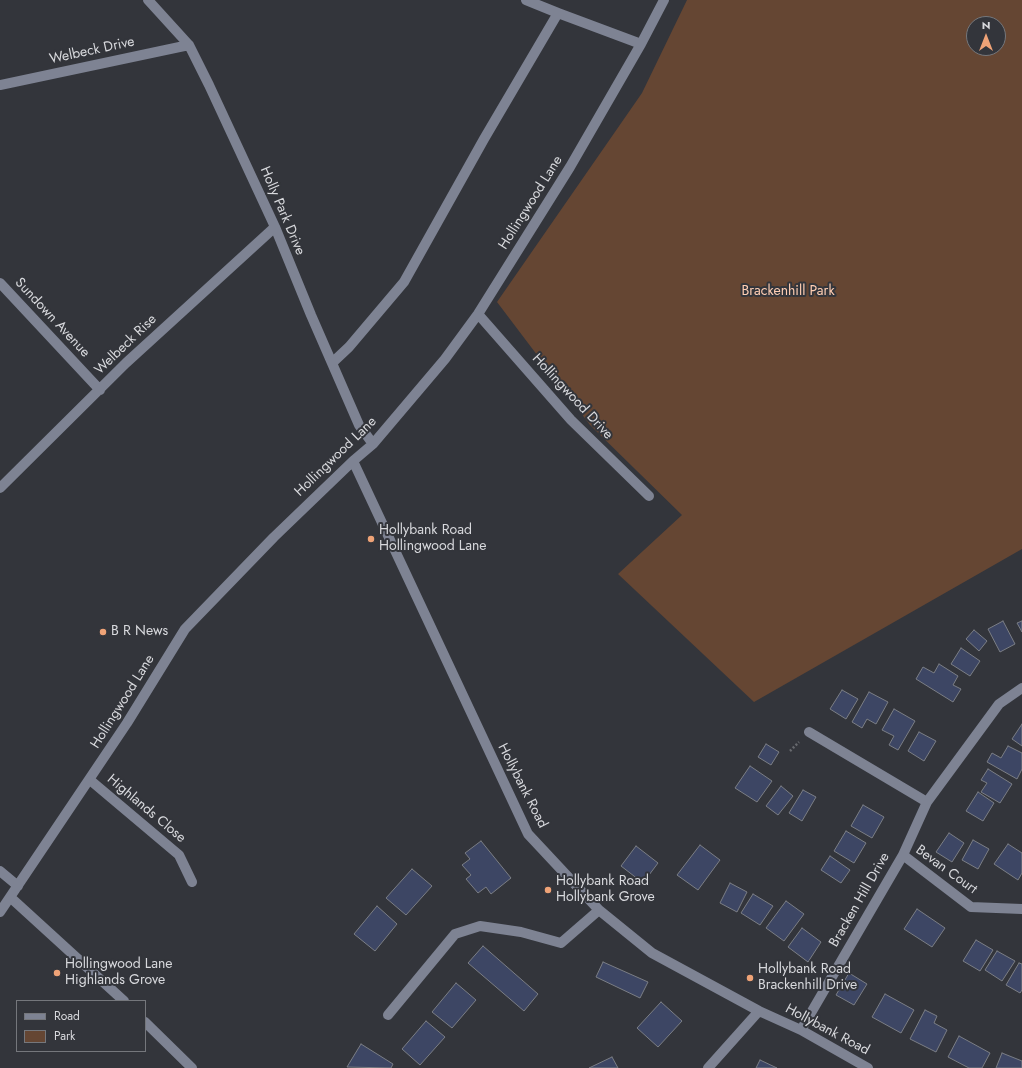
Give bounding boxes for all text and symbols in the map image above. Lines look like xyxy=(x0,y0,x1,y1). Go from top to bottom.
north arrow xyxy=(966,16,1006,56)
text: N xyxy=(982,17,990,33)
street label: Welbeck Drive xyxy=(48,34,136,68)
street label: Hollingwood Lane xyxy=(495,153,567,253)
street label: Holly Park Drive xyxy=(256,164,308,258)
street label: Sundown Avenue xyxy=(11,275,93,361)
park label: Brackenhill Park xyxy=(741,284,835,300)
street label: Welbeck Rise xyxy=(91,311,161,379)
street label: Hollingwood Drive xyxy=(528,351,616,443)
street label: Hollingwood Lane xyxy=(292,414,380,500)
place label: Hollybank Road Hollingwood Lane xyxy=(379,523,486,556)
marker: Hollybank Road Hollingwood Lane xyxy=(366,534,376,544)
place label: B R News xyxy=(111,624,168,640)
marker: B R News xyxy=(98,627,108,637)
street label: Hollingwood Lane xyxy=(87,652,159,752)
street label: Hollybank Road xyxy=(493,741,551,831)
street label: Highlands Close xyxy=(103,771,189,847)
street label: Bevan Court xyxy=(912,842,980,898)
street label: Bracken Hill Drive xyxy=(826,850,894,950)
place label: Hollybank Road Hollybank Grove xyxy=(556,874,655,906)
marker: Hollybank Road Hollybank Grove xyxy=(543,885,553,895)
place label: Hollingwood Lane Highlands Grove xyxy=(65,957,172,990)
place label: Hollybank Road Brackenhill Drive xyxy=(758,962,857,994)
marker: Hollingwood Lane Highlands Grove xyxy=(52,968,62,978)
marker: Hollybank Road Brackenhill Drive xyxy=(745,973,755,983)
legend xyxy=(16,1000,146,1052)
street label: Hollybank Road xyxy=(782,1001,872,1059)
text: Road xyxy=(54,1007,80,1025)
text: Park xyxy=(54,1027,75,1045)

